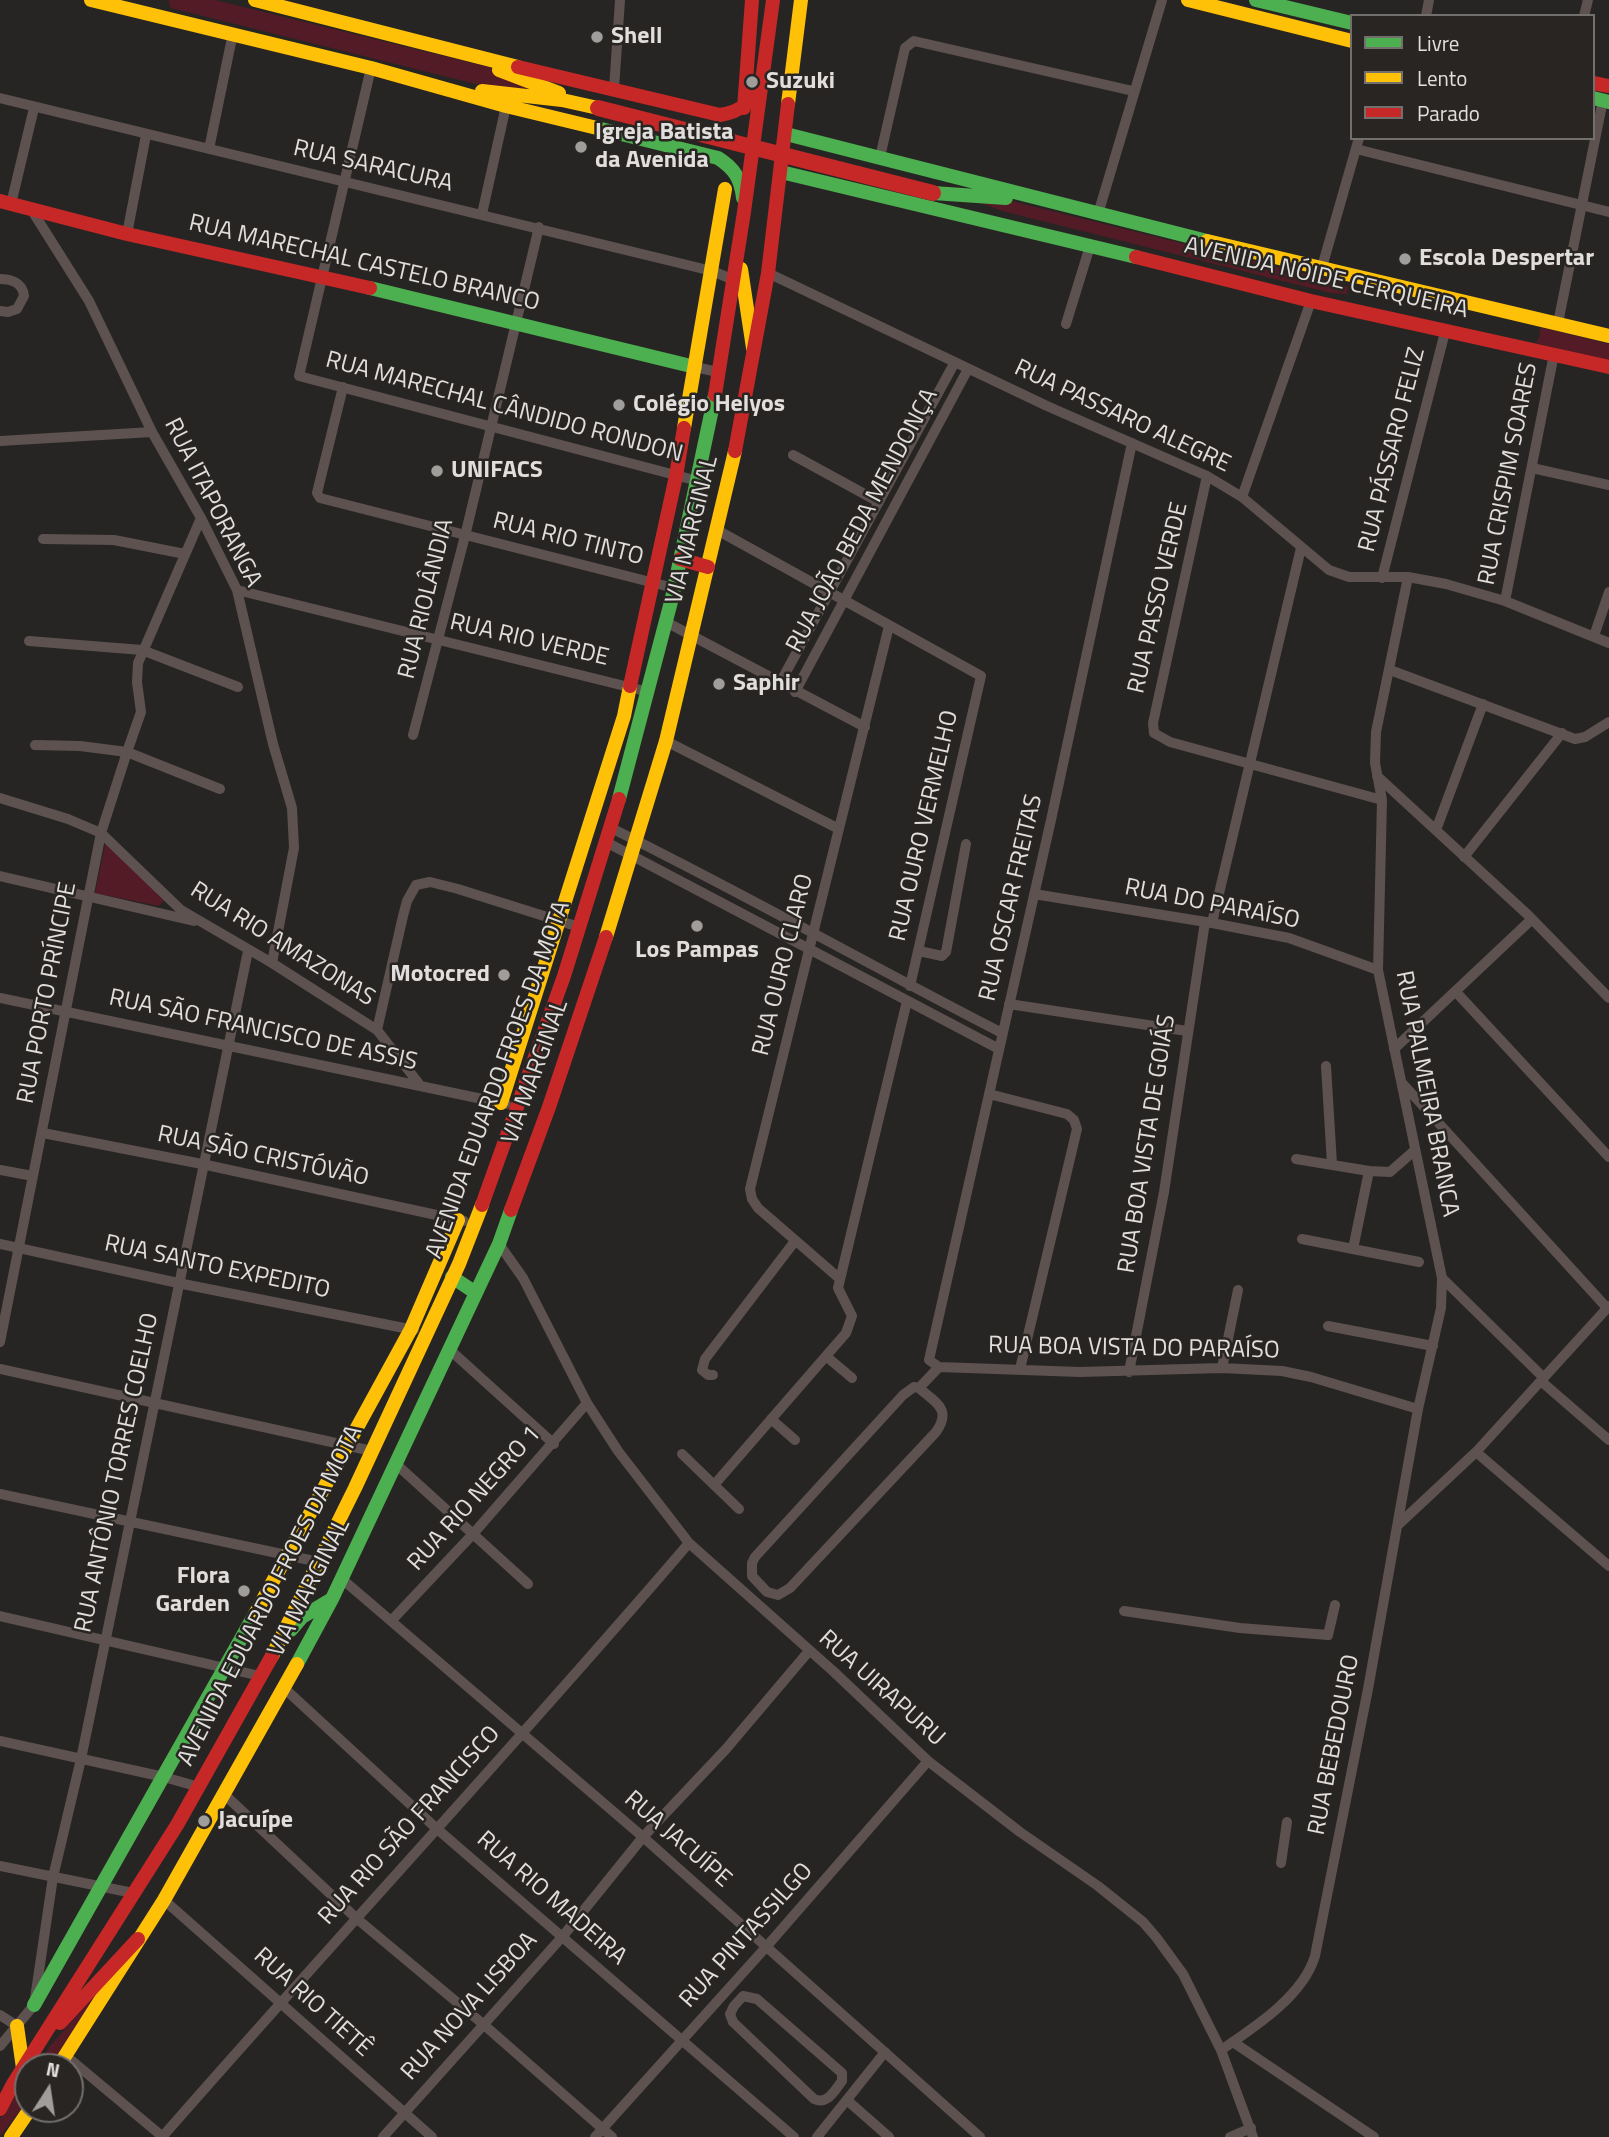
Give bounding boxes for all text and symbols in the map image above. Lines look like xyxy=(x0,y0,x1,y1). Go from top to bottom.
legend xyxy=(1350,14,1595,140)
place label: Shell xyxy=(611,23,663,51)
text: Livre xyxy=(1417,27,1459,59)
marker: Shell xyxy=(589,29,605,45)
text: Lento xyxy=(1417,62,1467,94)
place label: Suzuki xyxy=(766,68,835,96)
marker: Suzuki xyxy=(744,74,760,90)
text: Parado xyxy=(1417,97,1480,129)
place label: Igreja Batista da Avenida xyxy=(595,119,734,175)
street label: RUA SARACURA xyxy=(290,135,456,199)
marker: Igreja Batista da Avenida xyxy=(573,139,589,155)
street label: RUA MARECHAL CASTELO BRANCO xyxy=(186,210,542,318)
street label: AVENIDA NÓIDE CERQUEIRA xyxy=(1181,232,1471,326)
place label: Escola Despertar xyxy=(1419,245,1594,273)
marker: Escola Despertar xyxy=(1397,251,1413,267)
street label: RUA PÁSSARO FELIZ xyxy=(1354,345,1432,555)
street label: RUA MARECHAL CÂNDIDO RONDON xyxy=(322,346,686,470)
street label: RUA PASSARO ALEGRE xyxy=(1009,354,1235,480)
street label: RUA CRISPIM SOARES xyxy=(1473,360,1545,588)
street label: RUA JOÃO BEDA MENDONÇA xyxy=(781,384,945,658)
place label: Colégio Helyos xyxy=(633,391,785,419)
marker: Colégio Helyos xyxy=(611,397,627,413)
street label: RUA ITAPORANGA xyxy=(157,414,267,592)
street label: VIA MARGINAL xyxy=(661,453,725,607)
place label: UNIFACS xyxy=(451,457,543,485)
marker: UNIFACS xyxy=(429,463,445,479)
street label: RUA PASSO VERDE xyxy=(1123,500,1195,696)
street label: RUA RIO TINTO xyxy=(490,507,646,573)
street label: RUA RIOLÂNDIA xyxy=(393,516,461,682)
street label: RUA RIO VERDE xyxy=(447,609,611,673)
place label: Saphir xyxy=(733,670,800,698)
marker: Saphir xyxy=(711,676,727,692)
street label: RUA OURO VERMELHO xyxy=(884,708,966,944)
street label: RUA OSCAR FREITAS xyxy=(974,792,1050,1004)
street label: RUA OURO CLARO xyxy=(747,871,821,1059)
street label: RUA DO PARAÍSO xyxy=(1122,874,1302,936)
street label: RUA RIO AMAZONAS xyxy=(184,877,380,1013)
street label: RUA PORTO PRÍNCIPE xyxy=(12,880,84,1106)
street label: AVENIDA EDUARDO FROES DA MOTA xyxy=(421,897,577,1263)
marker: Los Pampas xyxy=(689,918,705,934)
place label: Los Pampas xyxy=(635,937,759,965)
place label: Motocred xyxy=(390,961,490,989)
marker: Motocred xyxy=(496,967,512,983)
street label: RUA PALMEIRA BRANCA xyxy=(1388,969,1464,1219)
street label: RUA SÃO FRANCISCO DE ASSIS xyxy=(106,984,420,1078)
street label: VIA MARGINAL xyxy=(497,996,575,1148)
street label: RUA BOA VISTA DE GOIÁS xyxy=(1113,1013,1183,1275)
street label: RUA SÃO CRISTÓVÃO xyxy=(155,1121,371,1193)
street label: RUA SANTO EXPEDITO xyxy=(102,1230,332,1306)
street label: RUA ANTÔNIO TORRES COELHO xyxy=(70,1311,166,1635)
street label: RUA BOA VISTA DO PARAÍSO xyxy=(988,1332,1280,1366)
street label: AVENIDA EDUARDO FROES DA MOTA xyxy=(172,1421,370,1771)
street label: RUA RIO NEGRO 1 xyxy=(402,1421,548,1577)
street label: VIA MARGINAL xyxy=(263,1514,357,1662)
place label: Flora Garden xyxy=(155,1563,230,1619)
marker: Flora Garden xyxy=(236,1583,252,1599)
street label: RUA UIRAPURU xyxy=(812,1625,950,1753)
street label: RUA BEBEDOURO xyxy=(1303,1652,1367,1838)
street label: RUA RIO SÃO FRANCISCO xyxy=(313,1721,507,1931)
street label: RUA JACUÍPE xyxy=(618,1786,736,1894)
place label: Jacuípe xyxy=(218,1807,293,1835)
marker: Jacuípe xyxy=(196,1813,212,1829)
street label: RUA RIO MADEIRA xyxy=(470,1826,632,1972)
street label: RUA PINTASSILGO xyxy=(674,1858,820,2014)
street label: RUA NOVA LISBOA xyxy=(396,1927,544,2087)
street label: RUA RIO TIETÊ xyxy=(247,1942,377,2064)
north arrow xyxy=(14,2053,84,2123)
text: N xyxy=(44,2053,63,2084)

